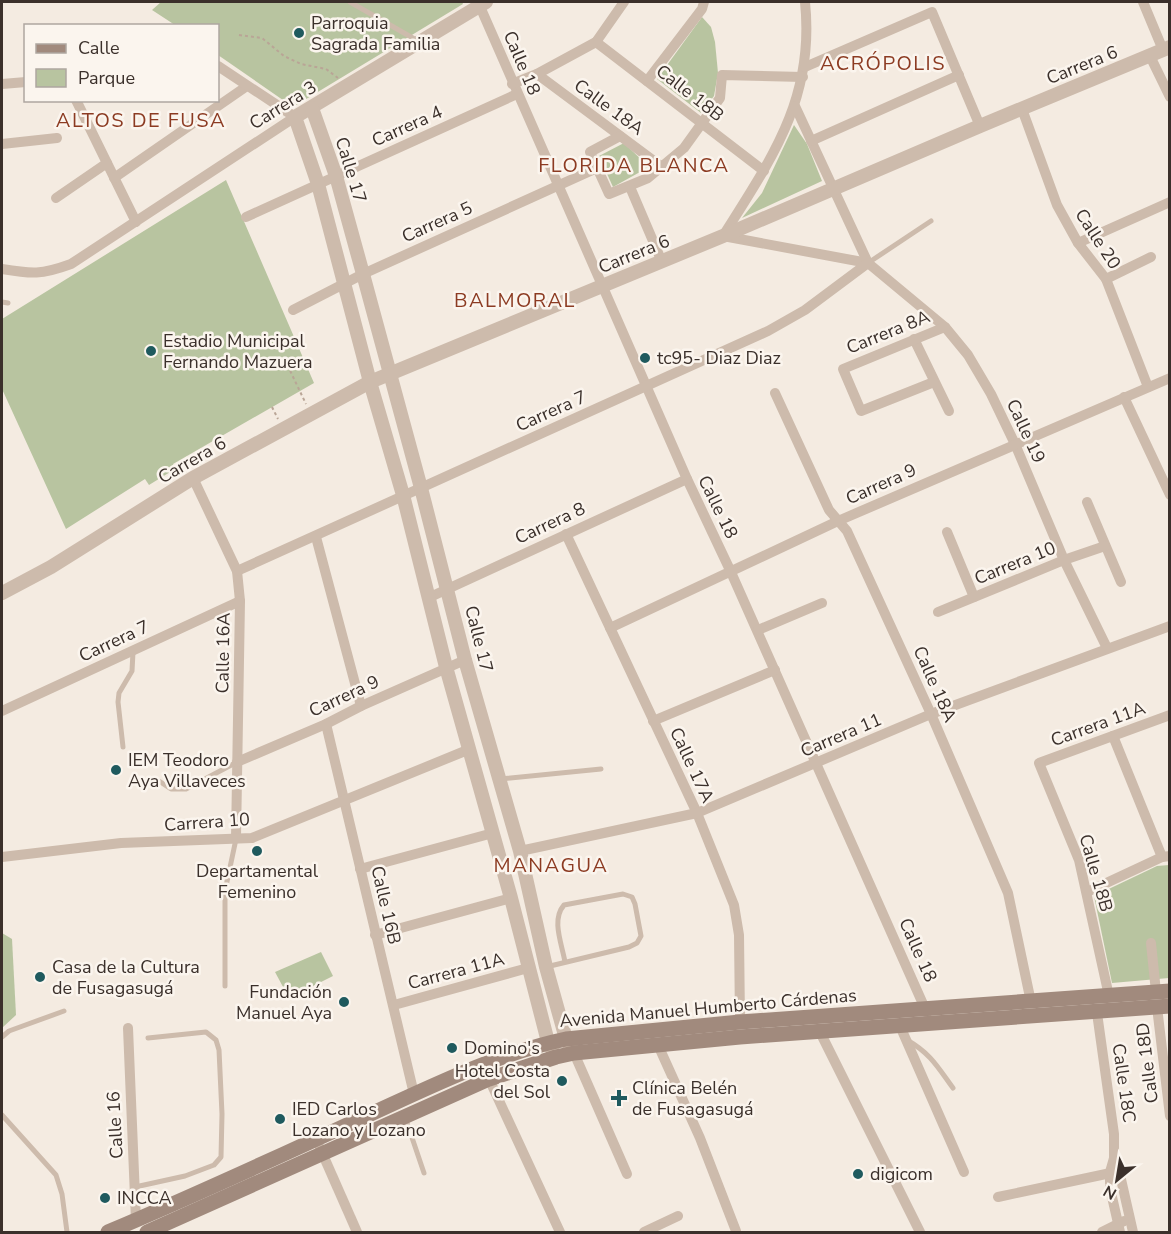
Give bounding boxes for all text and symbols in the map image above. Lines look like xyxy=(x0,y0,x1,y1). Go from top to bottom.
place label: Parroquia Sagrada Familia xyxy=(311,11,440,56)
legend xyxy=(24,24,219,102)
marker: Parroquia Sagrada Familia xyxy=(292,26,306,40)
street label: Calle 18 xyxy=(498,27,546,99)
text: Calle xyxy=(78,36,120,60)
street label: Carrera 6 xyxy=(1043,40,1121,90)
district label: ACRÓPOLIS xyxy=(820,50,946,77)
street label: Calle 18B xyxy=(651,59,729,127)
text: Parque xyxy=(78,66,135,90)
street label: Calle 18A xyxy=(569,74,649,140)
street label: Carrera 3 xyxy=(245,75,321,135)
street label: Carrera 4 xyxy=(368,100,446,152)
district label: ALTOS DE FUSA xyxy=(56,107,226,134)
street label: Calle 17 xyxy=(330,134,372,206)
district label: FLORIDA BLANCA xyxy=(538,152,730,179)
street label: Carrera 5 xyxy=(398,196,476,248)
street label: Calle 20 xyxy=(1069,204,1127,274)
street label: Carrera 6 xyxy=(595,229,673,279)
district label: BALMORAL xyxy=(454,287,576,314)
street label: Carrera 8A xyxy=(843,304,933,360)
place label: Estadio Municipal Fernando Mazuera xyxy=(163,329,313,374)
marker: Estadio Municipal Fernando Mazuera xyxy=(144,344,158,358)
place label: tc95- Diaz Diaz xyxy=(657,346,781,370)
marker: tc95- Diaz Diaz xyxy=(638,351,652,365)
street label: Carrera 7 xyxy=(512,385,590,437)
street label: Calle 19 xyxy=(1001,395,1051,467)
street label: Carrera 6 xyxy=(154,431,230,489)
street label: Carrera 9 xyxy=(842,458,920,510)
street label: Calle 18 xyxy=(692,471,744,543)
street label: Carrera 8 xyxy=(511,496,589,550)
street label: Carrera 10 xyxy=(971,536,1059,590)
street label: Calle 17 xyxy=(459,603,499,675)
street label: Calle 16A xyxy=(210,612,236,694)
street label: Carrera 7 xyxy=(75,614,153,668)
street label: Calle 18A xyxy=(908,642,962,726)
street label: Carrera 9 xyxy=(305,669,383,723)
street label: Carrera 11A xyxy=(1047,696,1149,752)
street label: Carrera 11 xyxy=(797,707,885,763)
street label: Calle 17A xyxy=(664,723,720,807)
place label: IEM Teodoro Aya Villaveces xyxy=(128,748,246,793)
marker: IEM Teodoro Aya Villaveces xyxy=(109,763,123,777)
street label: Carrera 10 xyxy=(163,807,251,837)
street label: Calle 18B xyxy=(1073,831,1119,915)
marker: Departamental Femenino xyxy=(250,844,264,858)
district label: MANAGUA xyxy=(494,852,608,879)
place label: Departamental Femenino xyxy=(196,859,319,904)
street label: Calle 16B xyxy=(365,863,407,947)
street label: Calle 18 xyxy=(893,914,943,986)
street label: Carrera 11A xyxy=(405,947,507,995)
place label: Casa de la Cultura de Fusagasugá xyxy=(52,955,200,1000)
marker: Casa de la Cultura de Fusagasugá xyxy=(33,970,47,984)
place label: Fundación Manuel Aya xyxy=(236,980,332,1025)
street label: Avenida Manuel Humberto Cárdenas xyxy=(558,983,858,1033)
marker: Fundación Manuel Aya xyxy=(337,995,351,1009)
street label: Calle 18D xyxy=(1130,1021,1164,1105)
place label: Domino's xyxy=(464,1036,540,1060)
marker: Domino's xyxy=(445,1041,459,1055)
street label: Calle 18C xyxy=(1107,1042,1141,1124)
place label: Hotel Costa del Sol xyxy=(455,1059,551,1104)
marker: Hotel Costa del Sol xyxy=(555,1074,569,1088)
place label: Clínica Belén de Fusagasugá xyxy=(632,1076,754,1121)
marker: Clínica Belén de Fusagasugá xyxy=(610,1089,628,1107)
street label: Calle 16 xyxy=(101,1091,129,1159)
place label: IED Carlos Lozano y Lozano xyxy=(292,1097,426,1142)
marker: IED Carlos Lozano y Lozano xyxy=(273,1112,287,1126)
north arrow xyxy=(1087,1150,1147,1210)
place label: digicom xyxy=(870,1162,933,1186)
marker: digicom xyxy=(851,1167,865,1181)
text: N xyxy=(1099,1180,1121,1205)
place label: INCCA xyxy=(117,1186,172,1210)
marker: INCCA xyxy=(98,1191,112,1205)

